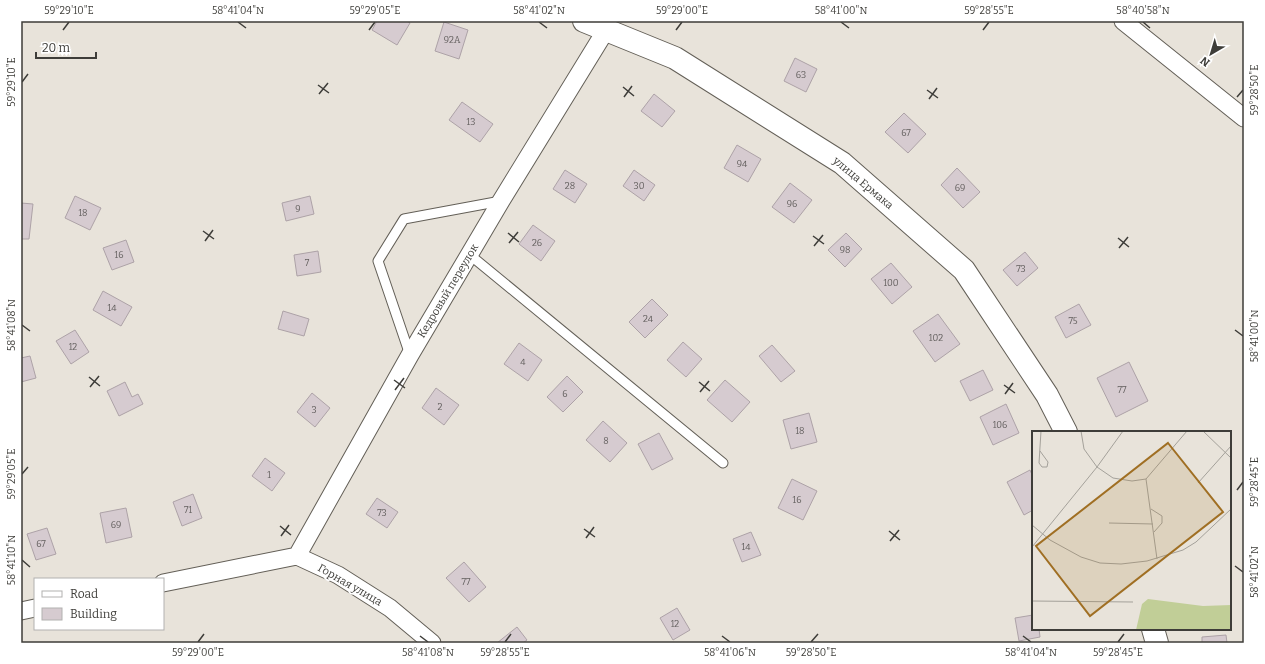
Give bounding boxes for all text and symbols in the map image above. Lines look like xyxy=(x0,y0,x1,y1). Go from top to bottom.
text: 59°29'10"E xyxy=(44,5,94,17)
text: 58°41'04"N xyxy=(212,5,264,17)
text: 59°29'05"E xyxy=(350,5,400,17)
text: 58°41'02"N xyxy=(513,5,565,17)
text: 59°29'00"E xyxy=(656,5,708,17)
text: 58°41'00"N xyxy=(815,5,867,17)
text: 59°28'55"E xyxy=(964,5,1014,17)
text: 58°40'58"N xyxy=(1116,5,1170,17)
scale bar xyxy=(36,34,96,60)
north arrow xyxy=(1191,34,1231,74)
house number: 92А xyxy=(444,35,461,45)
text: 20 m xyxy=(42,41,71,55)
text: N xyxy=(1197,53,1213,69)
text: 59°29'10"E xyxy=(6,57,18,107)
text: 59°28'50"E xyxy=(1249,65,1261,115)
house number: 63 xyxy=(796,70,806,80)
house number: 13 xyxy=(467,117,475,127)
house number: 67 xyxy=(901,128,911,138)
street label: улица Ермака xyxy=(830,153,896,212)
house number: 94 xyxy=(737,159,748,169)
house number: 28 xyxy=(565,181,575,191)
house number: 30 xyxy=(634,181,645,191)
house number: 69 xyxy=(955,183,965,193)
house number: 96 xyxy=(787,199,797,209)
house number: 9 xyxy=(295,204,301,214)
house number: 18 xyxy=(78,208,88,218)
house number: 26 xyxy=(532,238,542,248)
street label: Кедровый переулок xyxy=(415,241,481,340)
house number: 98 xyxy=(840,245,850,255)
house number: 16 xyxy=(115,250,123,260)
house number: 7 xyxy=(305,258,310,268)
house number: 73 xyxy=(1016,264,1026,274)
house number: 100 xyxy=(883,278,899,288)
text: 58°41'08"N xyxy=(6,299,18,351)
house number: 14 xyxy=(108,303,117,313)
text: 58°41'00"N xyxy=(1249,310,1261,362)
house number: 24 xyxy=(643,314,654,324)
house number: 75 xyxy=(1068,316,1078,326)
house number: 102 xyxy=(929,333,943,343)
house number: 12 xyxy=(69,342,77,352)
house number: 4 xyxy=(520,357,526,367)
house number: 77 xyxy=(1117,385,1127,395)
house number: 6 xyxy=(562,389,568,399)
house number: 2 xyxy=(438,402,443,412)
house number: 3 xyxy=(311,405,317,415)
house number: 106 xyxy=(993,420,1007,430)
house number: 18 xyxy=(795,426,805,436)
inset map xyxy=(1032,431,1231,630)
house number: 8 xyxy=(603,436,609,446)
text: 59°29'05"E xyxy=(6,449,18,499)
text: 59°28'45"E xyxy=(1249,457,1261,507)
house number: 1 xyxy=(267,470,271,480)
house number: 16 xyxy=(793,495,801,505)
house number: 71 xyxy=(184,505,192,515)
house number: 73 xyxy=(377,508,387,518)
house number: 69 xyxy=(111,520,121,530)
text: 58°41'10"N xyxy=(6,535,18,585)
house number: 67 xyxy=(36,539,46,549)
house number: 14 xyxy=(742,542,751,552)
text: 58°41'02"N xyxy=(1249,546,1261,598)
street label: Горная улица xyxy=(316,561,384,609)
house number: 77 xyxy=(461,577,471,587)
legend xyxy=(34,578,164,630)
text: Road xyxy=(70,587,98,601)
text: Building xyxy=(70,607,117,621)
house number: 12 xyxy=(671,619,679,629)
text: 59°29'00"E xyxy=(172,647,224,659)
text: 58°41'08"N xyxy=(402,647,454,659)
text: 59°28'55"E xyxy=(480,647,530,659)
text: 58°41'06"N xyxy=(704,647,756,659)
text: 59°28'50"E xyxy=(786,647,836,659)
text: 58°41'04"N xyxy=(1005,647,1057,659)
text: 59°28'45"E xyxy=(1093,647,1143,659)

